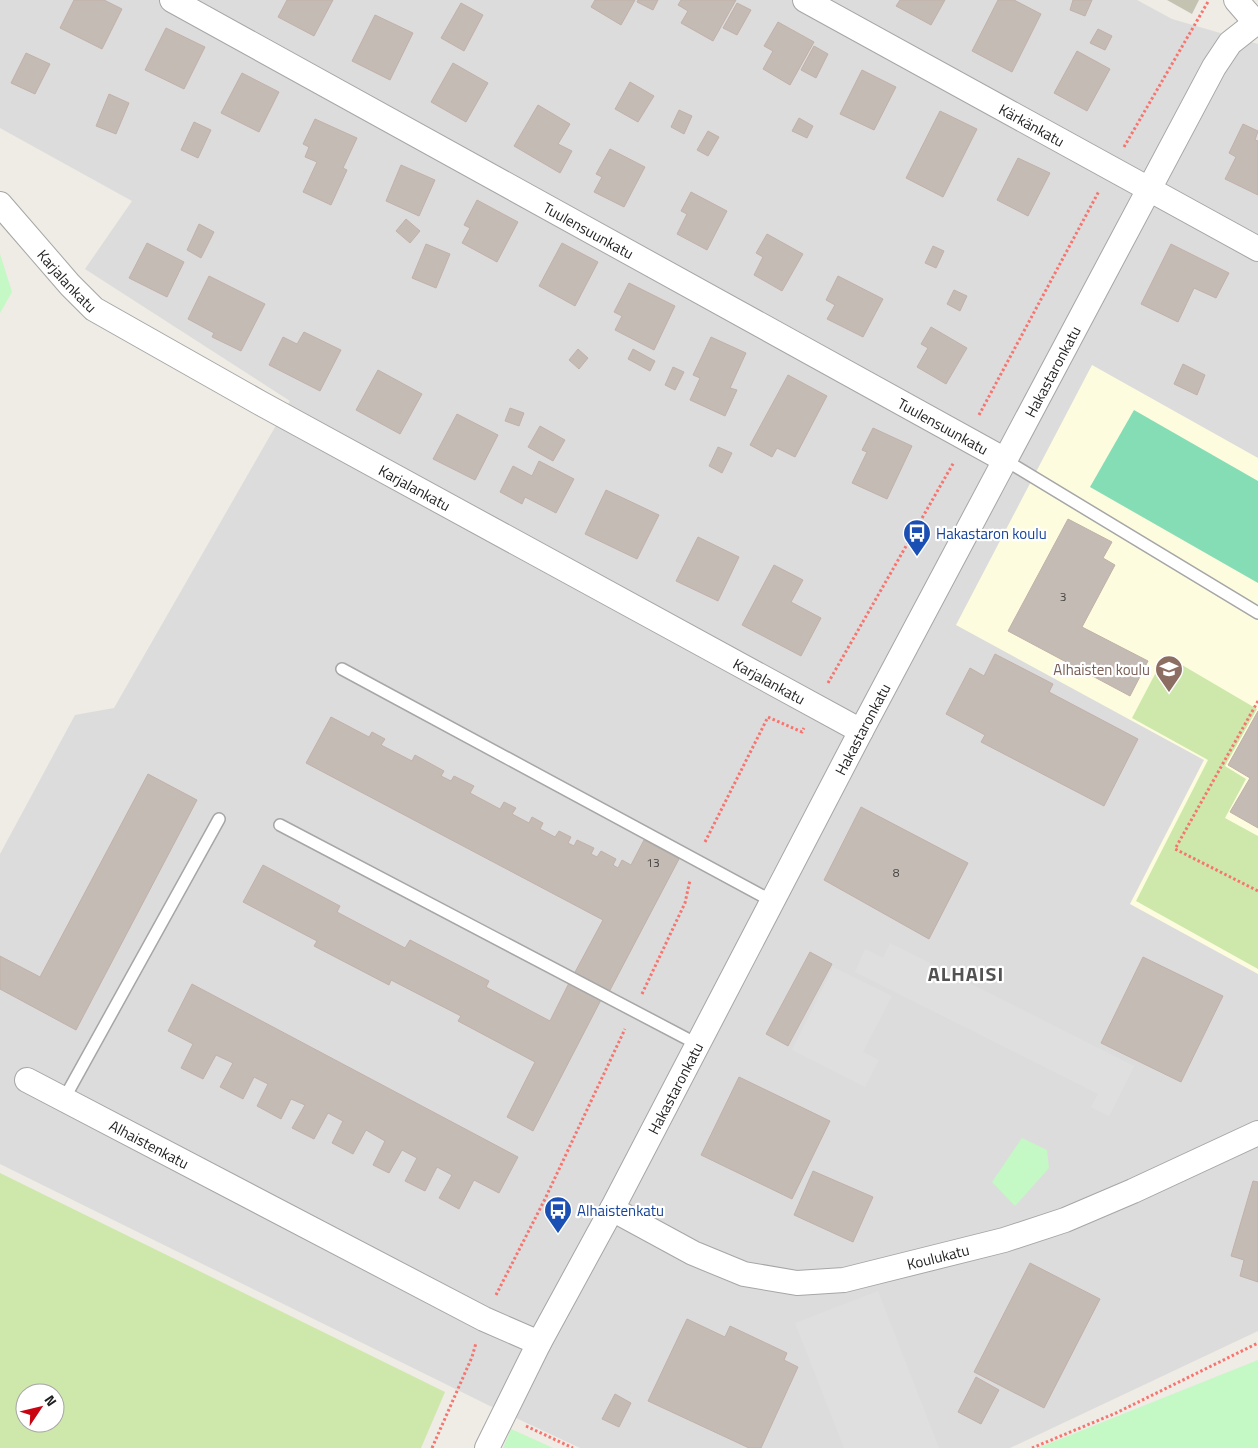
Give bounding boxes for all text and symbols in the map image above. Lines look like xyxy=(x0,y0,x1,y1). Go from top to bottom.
street label: Kärkänkatu xyxy=(995,97,1069,152)
street label: Tuulensuunkatu xyxy=(539,196,638,264)
street label: Karjalankatu xyxy=(32,244,102,317)
street label: Hakastaronkatu xyxy=(1018,321,1086,421)
street label: Tuulensuunkatu xyxy=(894,392,993,460)
street label: Karjalankatu xyxy=(375,458,455,516)
bus stop icon: Hakastaron koulu xyxy=(902,518,932,557)
place label: Hakastaron koulu xyxy=(936,522,1047,545)
house number: 3 xyxy=(1060,587,1066,606)
street label: Karjalankatu xyxy=(729,652,810,710)
school or university icon: Alhaisten koulu xyxy=(1154,654,1184,693)
place label: Alhaisten koulu xyxy=(1053,658,1150,681)
street label: Hakastaronkatu xyxy=(829,679,896,779)
house number: 13 xyxy=(646,853,660,872)
house number: 8 xyxy=(893,863,900,882)
district label: ALHAISI xyxy=(928,958,1004,989)
street label: Hakastaronkatu xyxy=(641,1038,708,1138)
street label: Alhaistenkatu xyxy=(105,1114,193,1174)
bus stop icon: Alhaistenkatu xyxy=(543,1195,573,1234)
place label: Alhaistenkatu xyxy=(577,1199,664,1222)
street label: Koulukatu xyxy=(904,1238,972,1275)
north arrow xyxy=(15,1383,65,1433)
text: N xyxy=(40,1390,62,1410)

